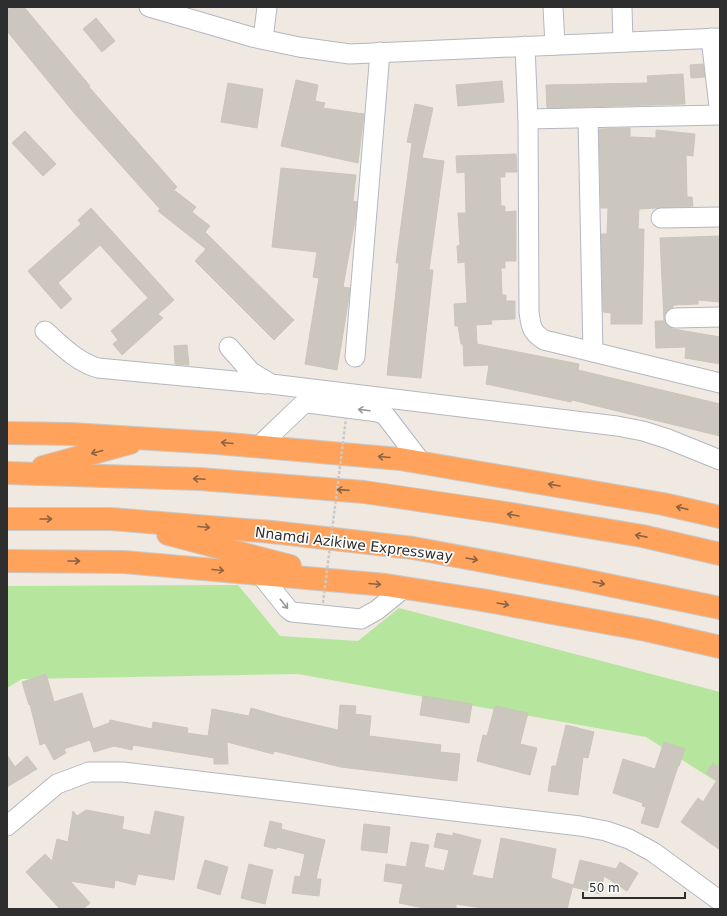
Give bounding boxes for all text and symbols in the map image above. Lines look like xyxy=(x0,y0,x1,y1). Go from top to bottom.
one-way arrow xyxy=(358,406,371,414)
one-way arrow xyxy=(221,440,234,447)
one-way arrow xyxy=(91,449,104,457)
one-way arrow xyxy=(378,454,391,461)
one-way arrow xyxy=(193,475,206,482)
one-way arrow xyxy=(548,481,561,489)
one-way arrow xyxy=(337,486,350,493)
one-way arrow xyxy=(676,504,689,512)
one-way arrow xyxy=(507,510,520,518)
one-way arrow xyxy=(39,515,52,523)
one-way arrow xyxy=(197,523,210,531)
street label: Nnamdi Azikiwe Expressway xyxy=(254,524,454,564)
one-way arrow xyxy=(635,532,648,540)
one-way arrow xyxy=(465,556,478,564)
one-way arrow xyxy=(67,558,80,565)
one-way arrow xyxy=(211,567,224,574)
one-way arrow xyxy=(592,580,605,588)
one-way arrow xyxy=(368,581,381,588)
one-way arrow xyxy=(280,599,289,610)
one-way arrow xyxy=(497,601,510,609)
scale bar xyxy=(583,874,685,900)
text: 50 m xyxy=(589,881,620,895)

